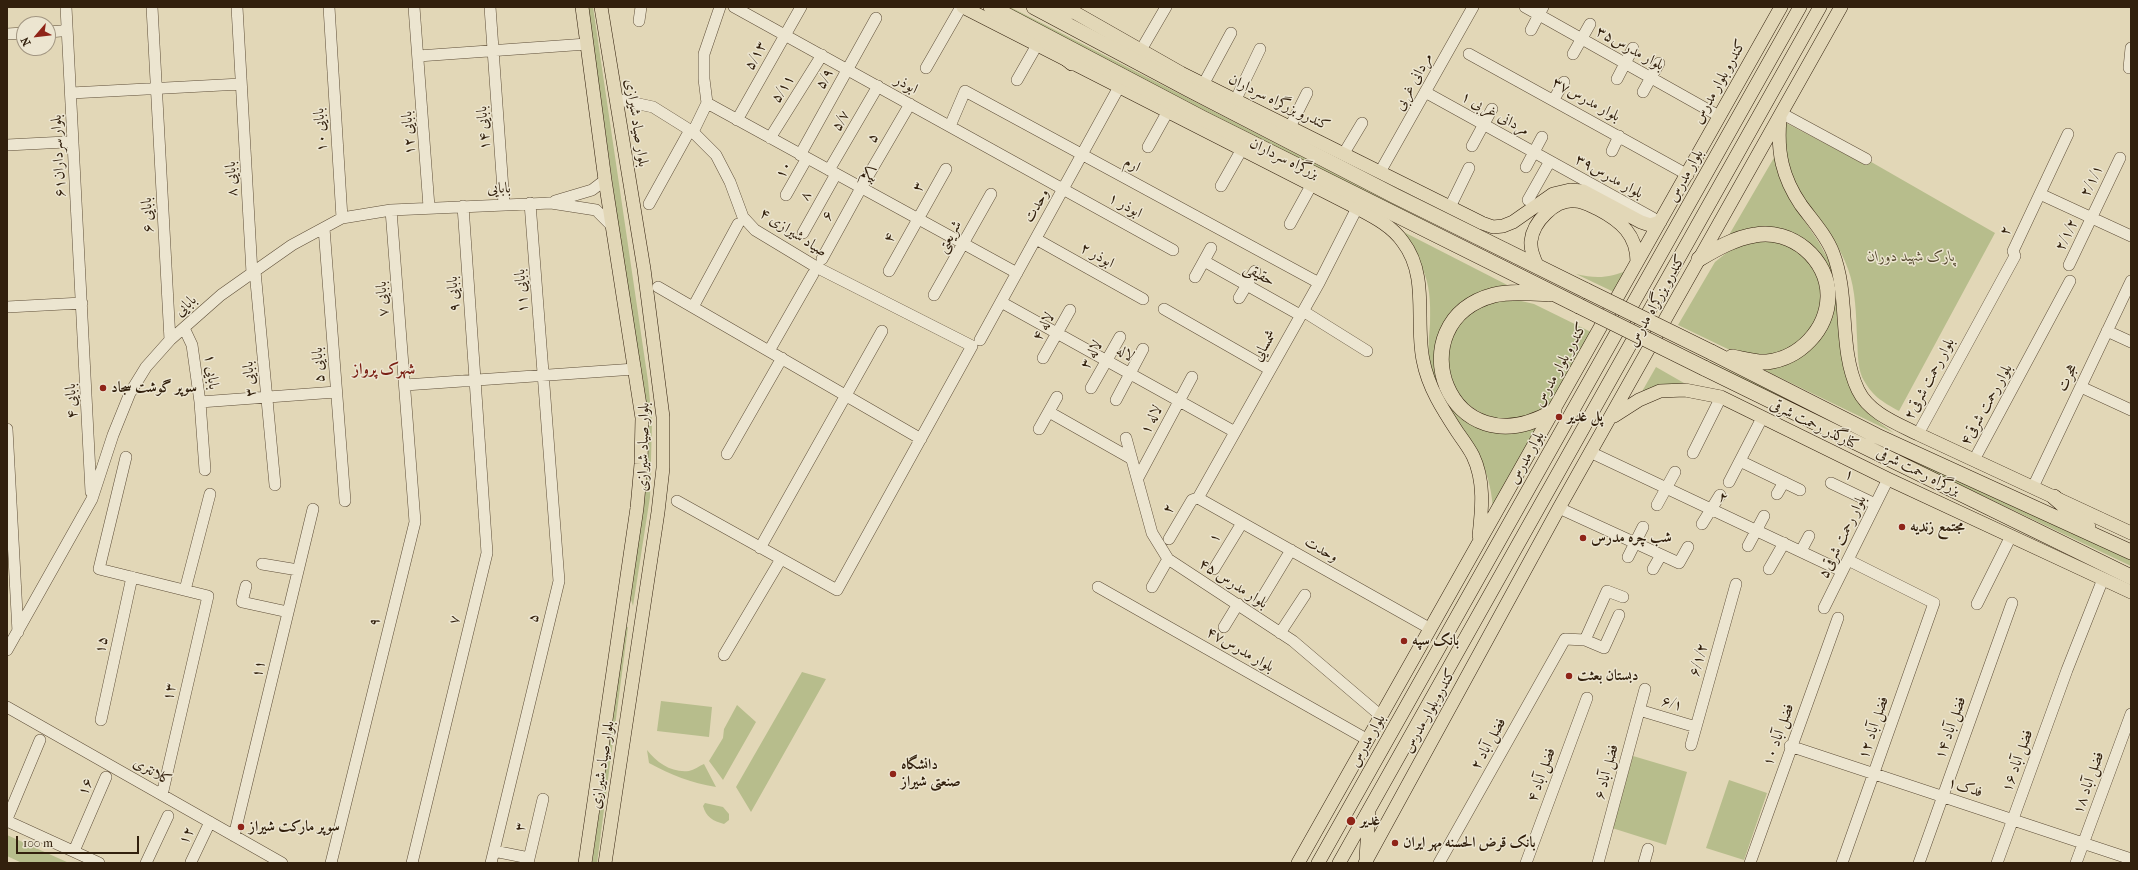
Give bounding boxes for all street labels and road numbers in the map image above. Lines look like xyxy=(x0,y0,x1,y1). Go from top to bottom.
street label: بلوار مدرس۳۵ xyxy=(1593,23,1667,75)
street label: کندرو بلوار مدرس xyxy=(1689,37,1751,127)
street label: ۵/۱۳ xyxy=(741,39,771,73)
street label: مردانی غربی xyxy=(1391,50,1437,114)
street label: ۵/۹ xyxy=(812,65,838,93)
street label: ابوذر xyxy=(891,71,921,99)
street label: کندرو بزرگراه سرداران xyxy=(1225,71,1333,135)
street label: ۵/۱۱ xyxy=(767,72,799,106)
street label: بلوار مدرس۳۷ xyxy=(1549,74,1623,126)
street label: بلوار صیاد شیرازی xyxy=(620,78,652,168)
street label: مردانی غربی ۱ xyxy=(1458,88,1532,140)
street label: بابایی ۱۴ xyxy=(473,105,495,151)
street label: بابایی ۱۰ xyxy=(310,107,332,153)
street label: ۵/۷ xyxy=(828,107,854,135)
street label: بابایی ۱۲ xyxy=(398,110,420,156)
street label: بلوار سرداران۶۱ xyxy=(48,114,70,198)
street label: ۵ xyxy=(863,130,883,146)
street label: بزرگراه سرداران xyxy=(1247,135,1321,183)
street label: بلوار مدرس xyxy=(1664,146,1708,206)
street label: بلوار مدرس۳۹ xyxy=(1572,151,1646,203)
street label: ارم xyxy=(1121,153,1143,177)
street label: ۱۰ xyxy=(772,158,796,182)
street label: بابایی ۸ xyxy=(222,161,242,197)
street label: ۲/۱/۱ xyxy=(2077,162,2107,200)
street label: بیکم xyxy=(857,163,881,187)
street label: ۳ xyxy=(909,179,929,195)
street label: بابایی xyxy=(487,180,511,198)
street label: وحدت xyxy=(1020,186,1054,226)
street label: ۸ xyxy=(796,188,816,204)
street label: ابوذر ۱ xyxy=(1105,189,1145,223)
street label: بابایی ۶ xyxy=(138,197,158,233)
street label: صیاد شیرازی ۴ xyxy=(756,204,830,262)
street label: ۶ xyxy=(818,208,838,224)
street label: ۲/۱/۲ xyxy=(2052,216,2082,254)
street label: شریعتی xyxy=(934,218,966,256)
street label: ۲ xyxy=(1996,223,2016,239)
street label: ۴ xyxy=(880,230,900,246)
street label: ابوذر ۲ xyxy=(1077,239,1117,273)
street label: کندرو بزرگراه مدرس xyxy=(1624,252,1690,350)
street label: حقیقی xyxy=(1240,259,1278,291)
street label: بابایی ۱۱ xyxy=(511,268,533,314)
street label: بابایی ۹ xyxy=(444,276,464,312)
street label: بابایی ۷ xyxy=(373,281,393,317)
street label: بابایی xyxy=(171,291,201,321)
street label: لاله ۴ xyxy=(1029,310,1059,344)
street label: کندرو بلوار مدرس xyxy=(1530,320,1592,410)
street label: شمسایی xyxy=(1249,327,1281,365)
street label: بلوار رحمت شرقی۲ xyxy=(1901,335,1959,423)
street label: لاله ۳ xyxy=(1077,338,1107,372)
street label: لاله xyxy=(1113,342,1137,366)
street label: بابایی ۵ xyxy=(309,347,329,383)
street label: بابایی ۱ xyxy=(200,353,222,391)
street label: بابایی ۳ xyxy=(239,360,261,398)
street label: بلوار رحمت شرقی۴ xyxy=(1957,361,2017,449)
street label: هجرت xyxy=(2054,361,2082,395)
street label: بابایی ۴ xyxy=(62,383,82,419)
street label: کنارگذر رحمت شرقی xyxy=(1767,396,1861,454)
street label: بلوار صیاد شیرازی xyxy=(634,402,654,492)
street label: لاله ۱ xyxy=(1137,403,1167,437)
street label: بلوار مدرس xyxy=(1505,428,1549,488)
street label: بزرگراه رحمت شرقی xyxy=(1873,444,1963,500)
street label: ۱ xyxy=(1841,465,1857,485)
street label: ۲ xyxy=(1715,488,1731,508)
street label: ۵بلوار رحمت شرقی xyxy=(1815,493,1871,581)
street label: ۲ xyxy=(1159,501,1179,517)
street label: ۱ xyxy=(1205,530,1225,546)
street label: وحدت xyxy=(1301,533,1341,567)
street label: ۴۵ بلوار مدرس xyxy=(1195,555,1271,613)
street label: ۵ xyxy=(524,612,544,624)
street label: ۷ xyxy=(445,614,465,626)
street label: ۹ xyxy=(365,616,385,628)
street label: بلوار مدرس۴۷ xyxy=(1203,623,1277,677)
street label: ۱۵ xyxy=(91,635,113,655)
street label: ۶/۱/۲ xyxy=(1686,641,1712,679)
street label: ۱۱ xyxy=(248,658,270,680)
street label: کندرو بلوار مدرس xyxy=(1399,666,1461,756)
street label: ۱۳ xyxy=(159,681,181,703)
street label: ۶/۱ xyxy=(1659,692,1685,716)
street label: فضل آباد ۱۲ xyxy=(1855,694,1893,762)
street label: فضل آباد ۱۴ xyxy=(1931,694,1971,762)
street label: فضل آباد ۱۰ xyxy=(1759,701,1799,769)
street label: بلوار مدرس xyxy=(1346,711,1390,771)
street label: فضل آباد ۲ xyxy=(1467,715,1511,773)
street label: بلوار صیاد شیرازی xyxy=(587,720,619,810)
street label: فضل آباد ۱۶ xyxy=(1998,727,2038,795)
street label: فضل آباد ۶ xyxy=(1591,742,1623,802)
street label: فضل آباد ۴ xyxy=(1524,745,1560,805)
street label: فضل آباد ۱۸ xyxy=(2069,749,2109,817)
street label: کلانتری xyxy=(130,754,174,790)
street label: فدک۱ xyxy=(1945,774,1985,802)
street label: ۱۶ xyxy=(74,775,98,799)
street label: ۳ xyxy=(511,821,531,833)
street label: ۱۲ xyxy=(175,824,199,848)

